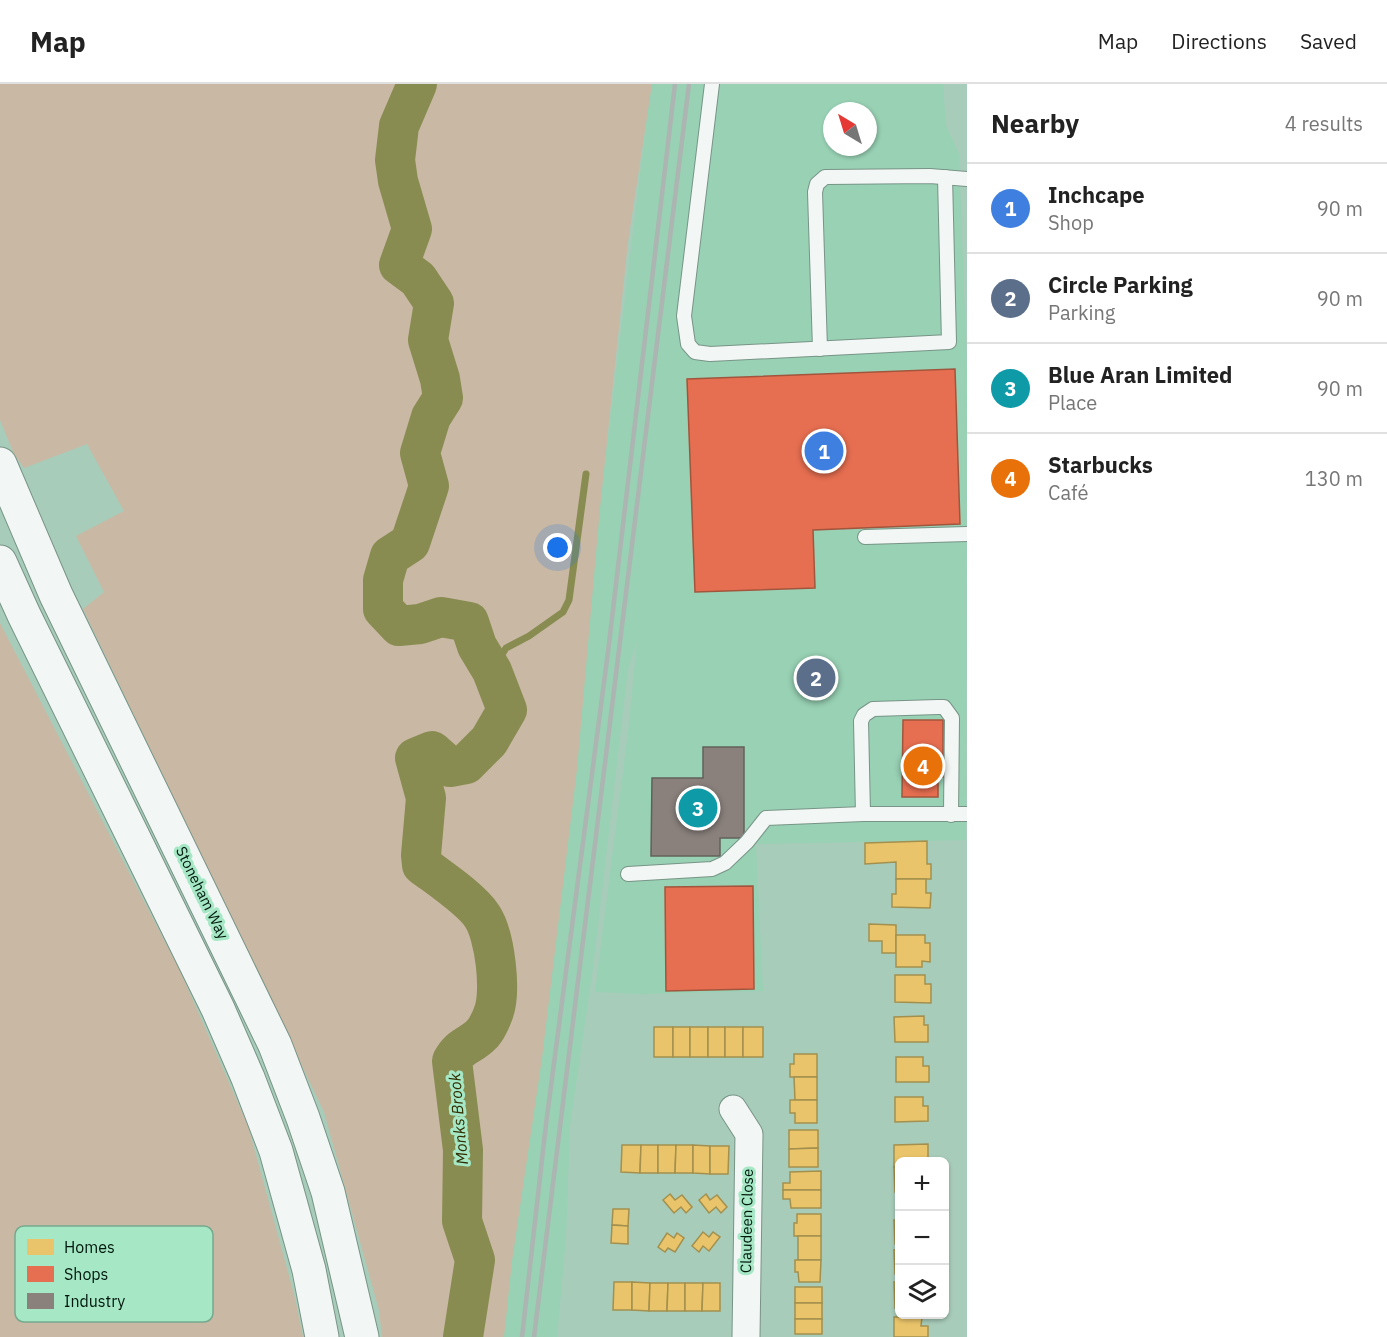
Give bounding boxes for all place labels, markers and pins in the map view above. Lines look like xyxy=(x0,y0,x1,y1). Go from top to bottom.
pin: 1 xyxy=(804,428,844,473)
pin: 2 xyxy=(796,656,836,700)
pin: 4 xyxy=(904,744,942,788)
pin: 3 xyxy=(678,786,718,830)

